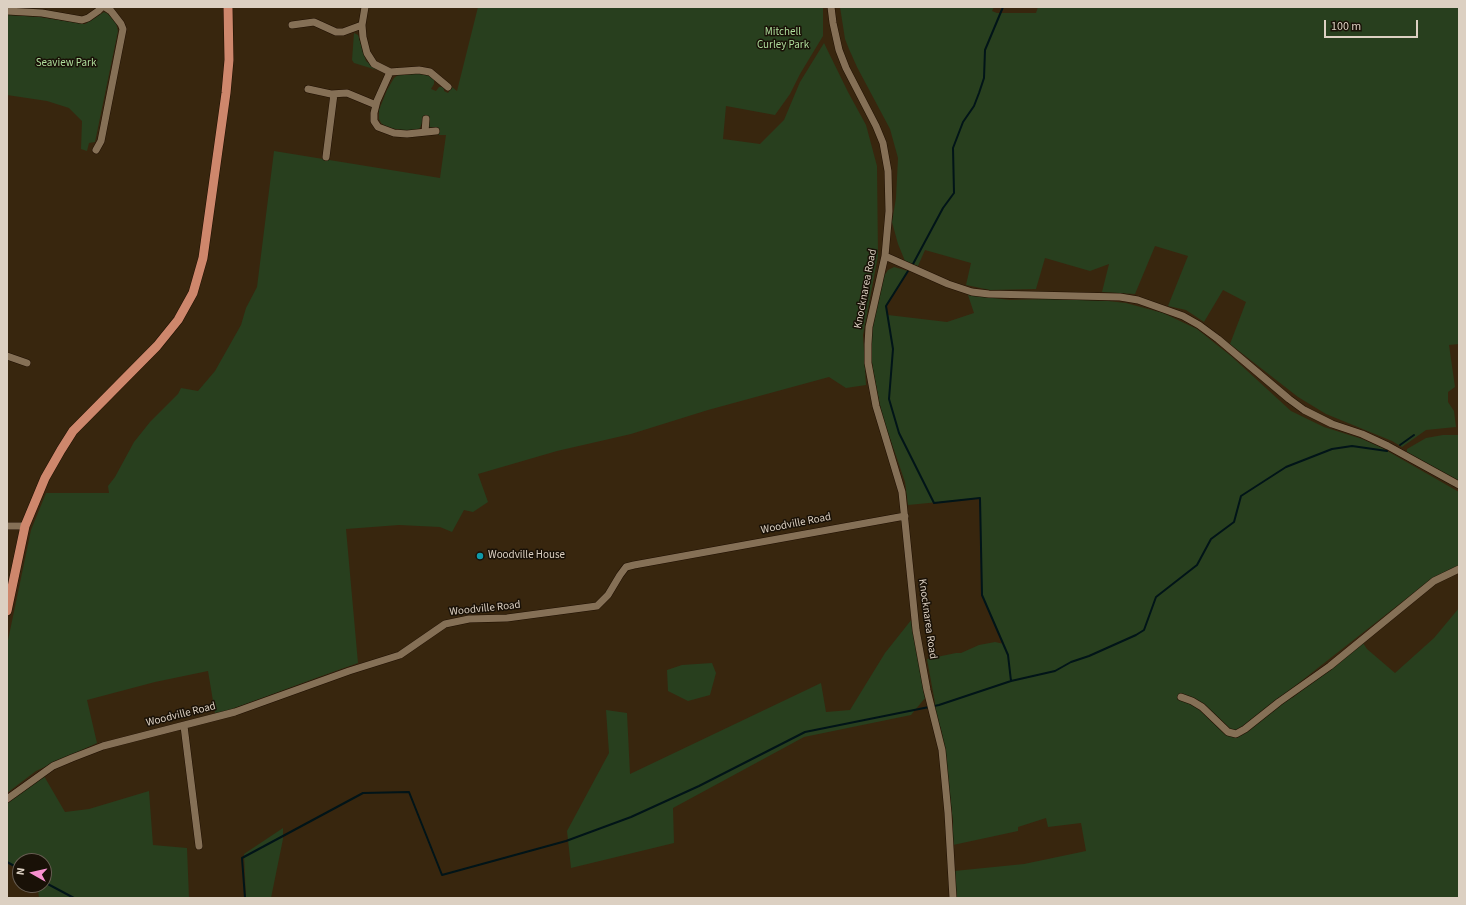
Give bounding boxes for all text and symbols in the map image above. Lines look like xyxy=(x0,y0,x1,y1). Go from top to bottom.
scale bar xyxy=(1326,12,1420,38)
text: 100 m xyxy=(1331,18,1361,35)
park label: Mitchell Curley Park xyxy=(757,26,809,52)
park label: Seaview Park xyxy=(36,57,96,71)
street label: Knocknarea Road xyxy=(852,248,880,330)
street label: Woodville Road xyxy=(760,511,832,537)
place label: Woodville House xyxy=(488,549,565,563)
marker: Woodville House xyxy=(475,551,485,561)
street label: Knocknarea Road xyxy=(915,578,939,660)
street label: Woodville Road xyxy=(449,599,521,619)
street label: Woodville Road xyxy=(145,700,217,730)
north arrow xyxy=(12,853,52,893)
text: N xyxy=(13,867,29,876)

